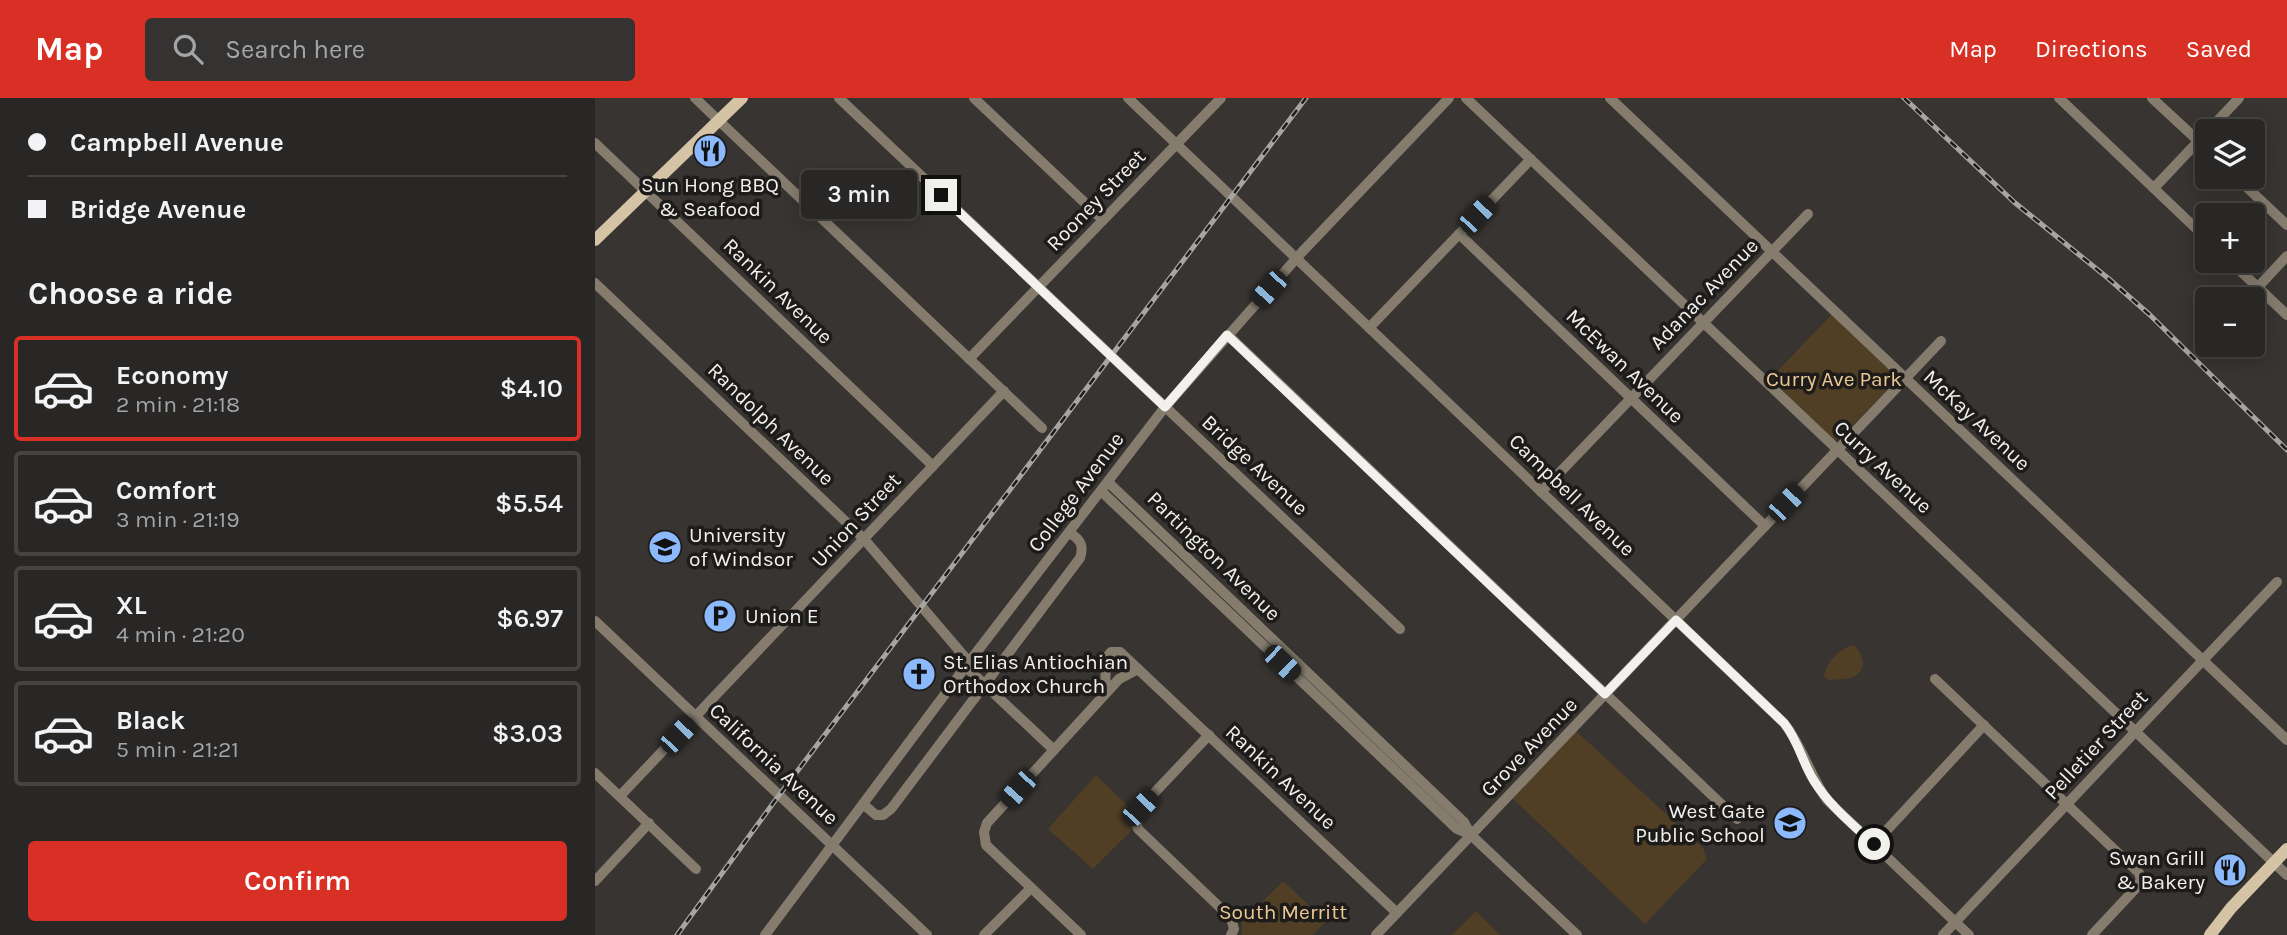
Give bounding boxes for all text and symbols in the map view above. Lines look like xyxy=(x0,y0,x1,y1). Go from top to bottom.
search box xyxy=(145,18,635,81)
text: Map xyxy=(35,30,103,68)
icon: search xyxy=(169,30,207,68)
text: Search here xyxy=(225,34,365,65)
text: Map xyxy=(1949,35,1997,63)
text: Directions xyxy=(2035,35,2148,63)
text: Saved xyxy=(2186,35,2252,63)
map controls xyxy=(2195,119,2265,357)
button: layers xyxy=(2195,119,2265,189)
text: Campbell Avenue xyxy=(70,127,284,158)
restaurant icon: Sun Hong BBQ & Seafood xyxy=(691,132,729,170)
street label: Rooney Street xyxy=(1042,144,1150,256)
callout: 3 min xyxy=(801,170,917,220)
place label: Sun Hong BBQ & Seafood xyxy=(641,173,779,221)
route end xyxy=(925,179,957,211)
text: 3 min xyxy=(827,181,891,208)
car xyxy=(1455,193,1500,237)
text: Bridge Avenue xyxy=(70,194,246,225)
button: + xyxy=(2195,203,2265,273)
street label: Rankin Avenue xyxy=(719,233,837,349)
street label: Adanac Avenue xyxy=(1645,233,1763,355)
car xyxy=(1248,266,1291,312)
text: Choose a ride xyxy=(28,275,233,312)
button: − xyxy=(2195,287,2265,357)
street label: McEwan Avenue xyxy=(1561,304,1689,428)
icon: car xyxy=(32,357,95,420)
street label: Randolph Avenue xyxy=(703,358,839,490)
text: Economy xyxy=(116,360,228,391)
street label: McKay Avenue xyxy=(1919,365,2035,475)
park label: Curry Ave Park xyxy=(1766,367,1902,391)
text: $4.10 xyxy=(500,373,563,404)
text: 2 min · 21:18 xyxy=(116,391,240,418)
street label: Bridge Avenue xyxy=(1197,410,1313,520)
street label: Curry Avenue xyxy=(1829,416,1937,518)
street label: College Avenue xyxy=(1023,427,1129,557)
street label: Campbell Avenue xyxy=(1504,429,1640,561)
street label: Union Street xyxy=(806,468,906,572)
icon: car xyxy=(32,472,95,535)
text: Comfort xyxy=(116,475,217,506)
car xyxy=(1764,481,1809,525)
street label: Partington Avenue xyxy=(1143,486,1285,626)
text: $5.54 xyxy=(495,488,563,519)
text: 3 min · 21:19 xyxy=(116,506,240,533)
place label: University of Windsor xyxy=(689,523,793,571)
school or university icon: University of Windsor xyxy=(646,528,684,566)
icon: car xyxy=(32,587,95,650)
text: XL xyxy=(116,590,147,621)
parking icon: Union E xyxy=(701,597,739,635)
text: $6.97 xyxy=(496,603,563,634)
place label: Union E xyxy=(745,604,819,628)
text: 4 min · 21:20 xyxy=(116,621,245,648)
car xyxy=(1260,641,1305,685)
place label: St. Elias Antiochian Orthodox Church xyxy=(943,650,1128,698)
church icon: St. Elias Antiochian Orthodox Church xyxy=(900,655,938,693)
street label: Pelletier Street xyxy=(2039,686,2153,804)
street label: Grove Avenue xyxy=(1476,693,1582,801)
street label: California Avenue xyxy=(705,698,843,830)
icon: car xyxy=(32,702,95,765)
text: Black xyxy=(116,705,185,736)
car xyxy=(656,713,701,757)
text: $3.03 xyxy=(492,718,563,749)
street label: Rankin Avenue xyxy=(1221,720,1341,834)
text: 5 min · 21:21 xyxy=(116,736,239,763)
car xyxy=(997,766,1040,812)
car xyxy=(1118,786,1163,830)
place label: West Gate Public School xyxy=(1635,799,1765,847)
school or university icon: West Gate Public School xyxy=(1771,804,1809,842)
route start xyxy=(1858,828,1890,860)
button: Confirm xyxy=(28,841,567,921)
place label: Swan Grill & Bakery xyxy=(2109,846,2205,894)
restaurant icon: Swan Grill & Bakery xyxy=(2211,851,2249,889)
park label: South Merritt xyxy=(1219,900,1347,924)

